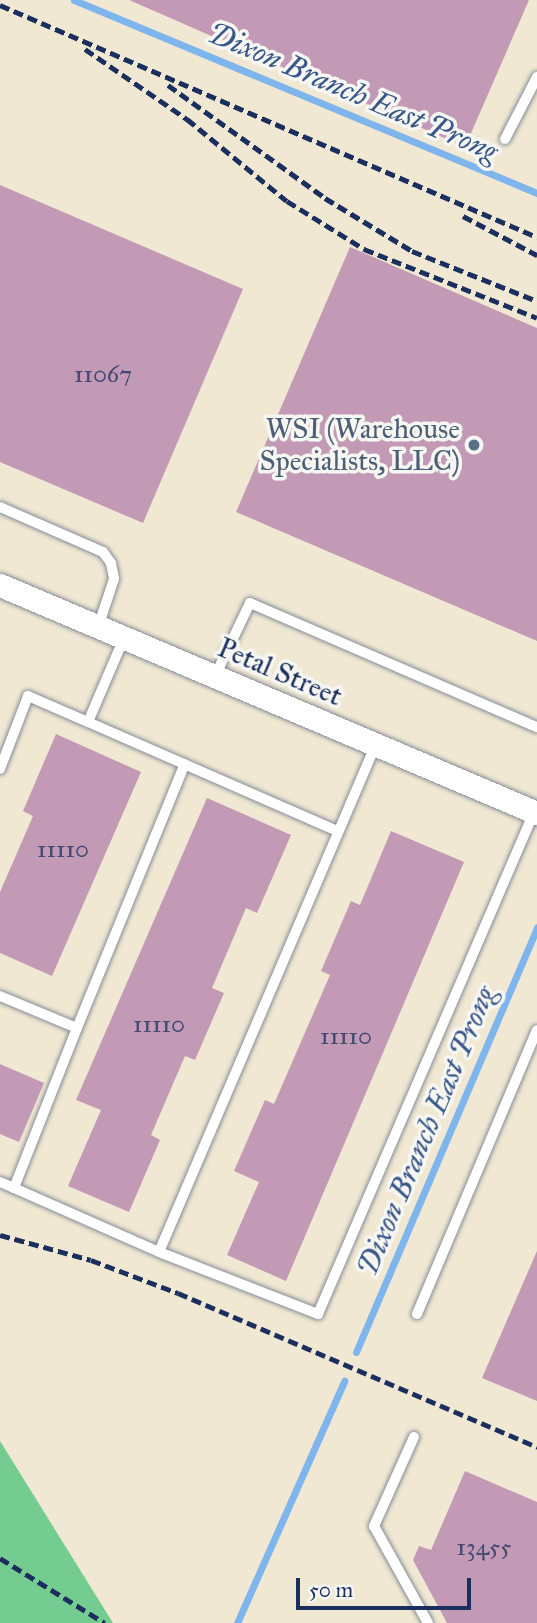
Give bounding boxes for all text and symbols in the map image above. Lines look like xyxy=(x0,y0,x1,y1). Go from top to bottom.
water label: Dixon Branch East Prong xyxy=(203,15,503,169)
house number: 11067 xyxy=(74,361,132,389)
place label: WSI (Warehouse Specialists, LLC) xyxy=(260,412,460,478)
marker: WSI (Warehouse Specialists, LLC) xyxy=(466,437,482,453)
street label: Petal Street xyxy=(213,631,347,713)
house number: 11110 xyxy=(37,836,89,864)
water label: Dixon Branch East Prong xyxy=(349,981,503,1281)
house number: 11110 xyxy=(133,1011,185,1039)
house number: 11110 xyxy=(320,1023,372,1051)
house number: 13455 xyxy=(457,1534,511,1562)
scale bar xyxy=(299,1564,474,1608)
text: 50 m xyxy=(309,1577,353,1603)

